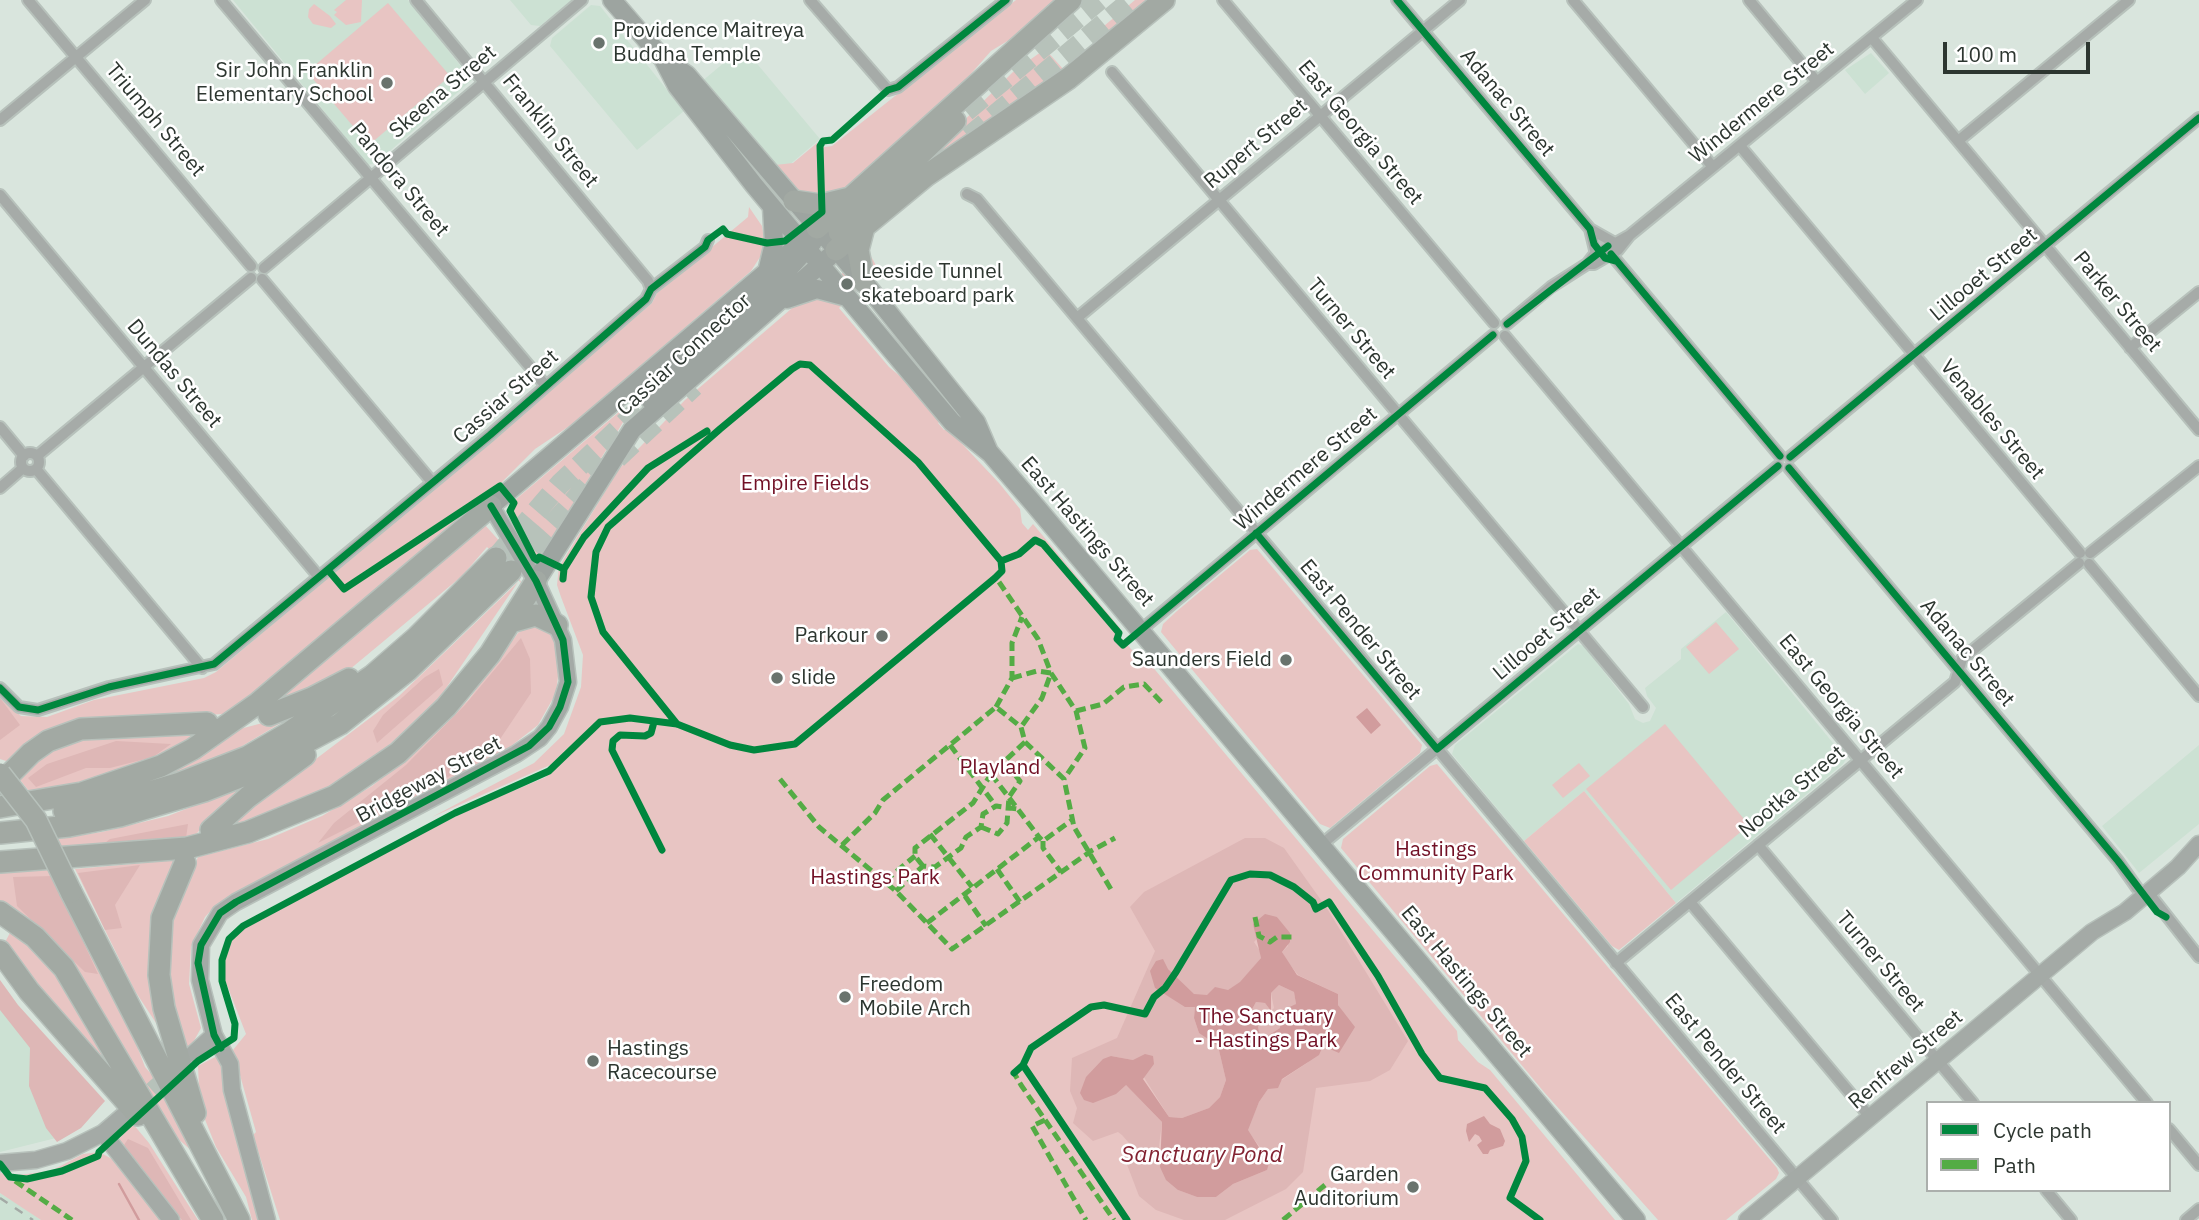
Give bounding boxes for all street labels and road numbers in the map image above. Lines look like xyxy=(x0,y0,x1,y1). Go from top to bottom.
street label: Windermere Street xyxy=(1685,37,1839,169)
street label: Skeena Street xyxy=(384,40,502,144)
street label: Adanac Street xyxy=(1455,44,1559,162)
street label: East Georgia Street xyxy=(1292,56,1428,210)
street label: Triumph Street xyxy=(100,58,210,182)
street label: Franklin Street xyxy=(497,69,603,193)
street label: Rupert Street xyxy=(1199,94,1313,194)
street label: Pandora Street xyxy=(344,118,454,242)
street label: Lillooet Street xyxy=(1925,223,2043,327)
street label: Parker Street xyxy=(2068,246,2166,358)
street label: Turner Street xyxy=(1301,273,1401,385)
street label: Cassiar Connector xyxy=(612,288,756,422)
street label: Dundas Street xyxy=(121,315,227,433)
street label: Cassiar Street xyxy=(448,344,564,450)
street label: Venables Street xyxy=(1934,355,2050,485)
street label: Windermere Street xyxy=(1229,402,1383,536)
street label: East Hastings Street xyxy=(1015,452,1159,612)
street label: East Pender Street xyxy=(1294,555,1426,705)
street label: Lillooet Street xyxy=(1488,582,1606,686)
street label: Adanac Street xyxy=(1915,594,2019,712)
street label: East Georgia Street xyxy=(1773,630,1909,784)
street label: Bridgeway Street xyxy=(352,731,506,829)
street label: Nootka Street xyxy=(1734,740,1850,844)
street label: East Hastings Street xyxy=(1395,901,1537,1063)
street label: Turner Street xyxy=(1830,906,1930,1018)
street label: East Pender Street xyxy=(1659,989,1791,1139)
street label: Renfrew Street xyxy=(1844,1005,1968,1115)

